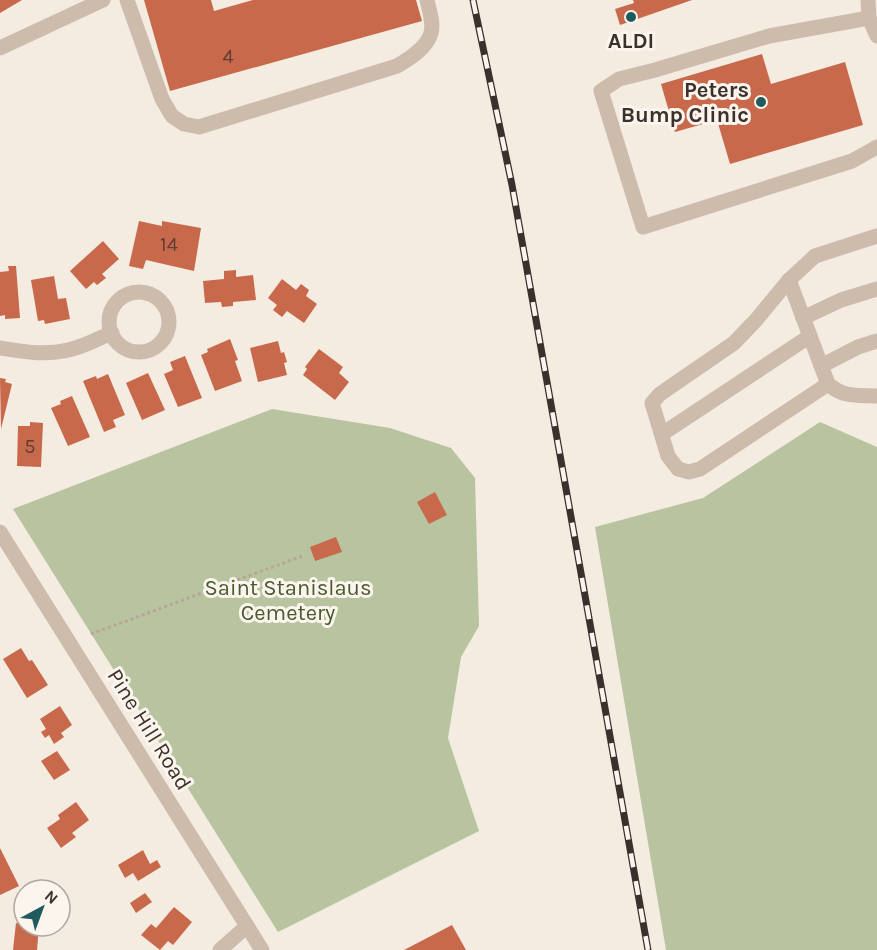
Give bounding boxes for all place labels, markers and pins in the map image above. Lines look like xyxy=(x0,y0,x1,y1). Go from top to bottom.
marker: ALDI xyxy=(624,10,638,24)
place label: ALDI xyxy=(608,28,654,54)
place label: Peters Bump Clinic xyxy=(621,77,749,128)
marker: Peters Bump Clinic xyxy=(754,95,768,109)

